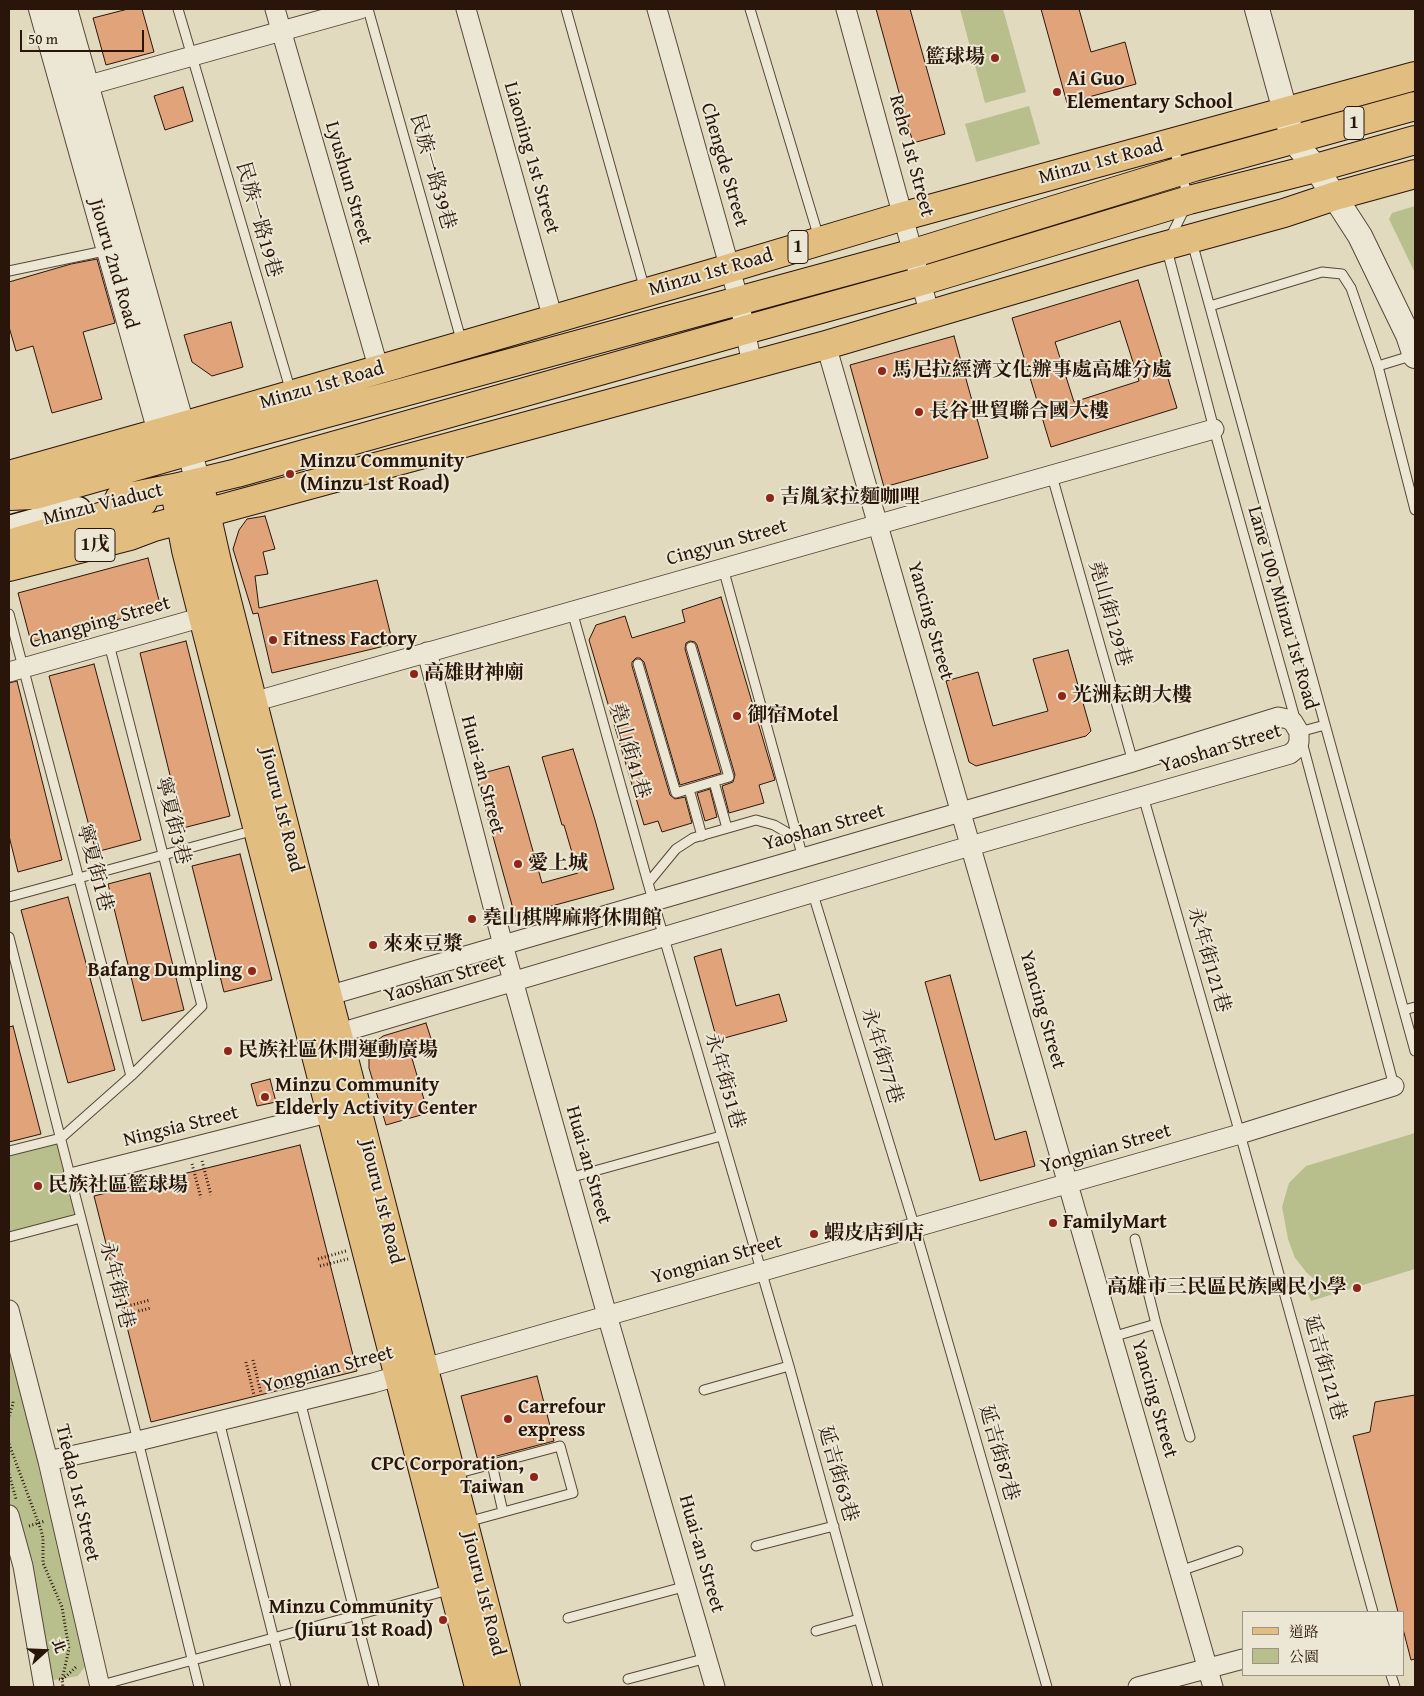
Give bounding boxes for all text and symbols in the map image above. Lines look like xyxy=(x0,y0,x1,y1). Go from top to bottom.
scale bar xyxy=(22,20,146,52)
text: 50 m xyxy=(28,28,58,49)
place label: 籃球場 xyxy=(925,46,985,70)
marker: 籃球場 xyxy=(989,52,1001,64)
place label: Ai Guo Elementary School xyxy=(1067,68,1233,115)
street label: Liaoning 1st Street xyxy=(498,79,564,237)
marker: Ai Guo Elementary School xyxy=(1051,86,1063,98)
street label: Rehe 1st Street xyxy=(883,92,939,220)
street label: Chengde Street xyxy=(695,100,753,230)
road number: 1 xyxy=(1344,106,1364,140)
street label: 民族一路39巷 xyxy=(404,111,460,233)
street label: Lyushun Street xyxy=(319,119,377,247)
street label: Minzu 1st Road xyxy=(1036,134,1166,190)
street label: 民族一路19巷 xyxy=(230,159,286,281)
street label: Jiouru 2nd Road xyxy=(83,196,143,332)
road number: 1 xyxy=(788,230,808,264)
street label: Minzu 1st Road xyxy=(646,244,776,302)
street label: Minzu 1st Road xyxy=(257,357,387,415)
place label: 馬尼拉經濟文化辦事處高雄分處 xyxy=(892,359,1172,383)
marker: 馬尼拉經濟文化辦事處高雄分處 xyxy=(876,365,888,377)
place label: 長谷世貿聯合國大樓 xyxy=(929,400,1109,424)
marker: 長谷世貿聯合國大樓 xyxy=(913,406,925,418)
place label: Minzu Community (Minzu 1st Road) xyxy=(300,450,464,497)
marker: Minzu Community (Minzu 1st Road) xyxy=(284,468,296,480)
street label: Minzu Viaduct xyxy=(41,479,165,531)
place label: 吉胤家拉麵咖哩 xyxy=(780,486,920,510)
marker: 吉胤家拉麵咖哩 xyxy=(764,492,776,504)
street label: Lane 100, Minzu 1st Road xyxy=(1241,504,1323,712)
street label: Cingyun Street xyxy=(664,514,790,572)
road number: 1戊 xyxy=(75,528,115,562)
street label: 堯山街129巷 xyxy=(1082,558,1136,670)
street label: Yancing Street xyxy=(902,559,958,683)
street label: Changping Street xyxy=(27,591,173,655)
place label: Fitness Factory xyxy=(283,628,417,652)
marker: Fitness Factory xyxy=(267,634,279,646)
place label: 高雄財神廟 xyxy=(424,662,524,686)
marker: 高雄財神廟 xyxy=(408,668,420,680)
place label: 光洲耘朗大樓 xyxy=(1072,684,1192,708)
marker: 光洲耘朗大樓 xyxy=(1056,690,1068,702)
street label: 堯山街41巷 xyxy=(604,700,654,802)
place label: 御宿Motel xyxy=(747,704,838,728)
marker: 御宿Motel xyxy=(731,710,743,722)
street label: Huai-an Street xyxy=(455,713,509,837)
street label: Yaoshan Street xyxy=(1158,719,1284,779)
street label: Jiouru 1st Road xyxy=(254,745,308,875)
street label: 寧夏街3巷 xyxy=(150,775,194,867)
street label: Yaoshan Street xyxy=(760,799,888,857)
street label: 寧夏街1巷 xyxy=(71,822,117,914)
place label: 愛上城 xyxy=(528,852,588,876)
marker: 愛上城 xyxy=(512,858,524,870)
street label: 永年街121巷 xyxy=(1181,904,1235,1016)
place label: 堯山棋牌麻將休閒館 xyxy=(482,907,662,931)
marker: 堯山棋牌麻將休閒館 xyxy=(466,913,478,925)
place label: 來來豆漿 xyxy=(383,933,463,957)
marker: 來來豆漿 xyxy=(367,939,379,951)
street label: Yancing Street xyxy=(1014,948,1070,1072)
street label: Yaoshan Street xyxy=(382,949,508,1009)
place label: Bafang Dumpling xyxy=(88,959,242,983)
marker: Bafang Dumpling xyxy=(246,965,258,977)
street label: 永年街77巷 xyxy=(855,1005,907,1107)
street label: 永年街51巷 xyxy=(699,1030,749,1132)
place label: 民族社區休閒運動廣場 xyxy=(238,1039,438,1063)
marker: 民族社區休閒運動廣場 xyxy=(222,1045,234,1057)
place label: Minzu Community Elderly Activity Center xyxy=(275,1074,477,1121)
marker: Minzu Community Elderly Activity Center xyxy=(259,1091,271,1103)
street label: Ningsia Street xyxy=(121,1101,241,1153)
street label: Huai-an Street xyxy=(560,1103,616,1227)
street label: Yongnian Street xyxy=(1038,1119,1174,1179)
street label: Jiouru 1st Road xyxy=(354,1137,408,1267)
place label: 民族社區籃球場 xyxy=(48,1174,188,1198)
marker: 民族社區籃球場 xyxy=(32,1180,44,1192)
place label: FamilyMart xyxy=(1063,1211,1167,1235)
marker: FamilyMart xyxy=(1047,1217,1059,1229)
place label: 蝦皮店到店 xyxy=(824,1222,924,1246)
marker: 蝦皮店到店 xyxy=(808,1228,820,1240)
street label: Yongnian Street xyxy=(649,1230,785,1290)
street label: 永年街1巷 xyxy=(94,1239,138,1331)
place label: 高雄市三民區民族國民小學 xyxy=(1107,1276,1347,1300)
marker: 高雄市三民區民族國民小學 xyxy=(1351,1282,1363,1294)
street label: 延吉街121巷 xyxy=(1297,1312,1351,1424)
street label: Yancing Street xyxy=(1126,1337,1182,1461)
street label: Yongnian Street xyxy=(260,1341,396,1399)
place label: Carrefour express xyxy=(518,1396,606,1443)
street label: 延吉街87巷 xyxy=(973,1402,1023,1504)
marker: Carrefour express xyxy=(502,1413,514,1425)
street label: Tiedao 1st Street xyxy=(49,1422,105,1564)
street label: 延吉街63巷 xyxy=(812,1423,862,1525)
place label: CPC Corporation, Taiwan xyxy=(371,1453,524,1500)
marker: CPC Corporation, Taiwan xyxy=(528,1471,540,1483)
street label: Huai-an Street xyxy=(673,1492,729,1616)
street label: Jiouru 1st Road xyxy=(456,1529,510,1659)
place label: Minzu Community (Jiuru 1st Road) xyxy=(269,1596,433,1643)
legend xyxy=(1242,1611,1404,1676)
marker: Minzu Community (Jiuru 1st Road) xyxy=(437,1614,449,1626)
text: 道路 xyxy=(1289,1621,1319,1642)
north arrow xyxy=(20,1626,70,1676)
text: 北 xyxy=(47,1636,71,1656)
text: 公園 xyxy=(1289,1646,1319,1667)

